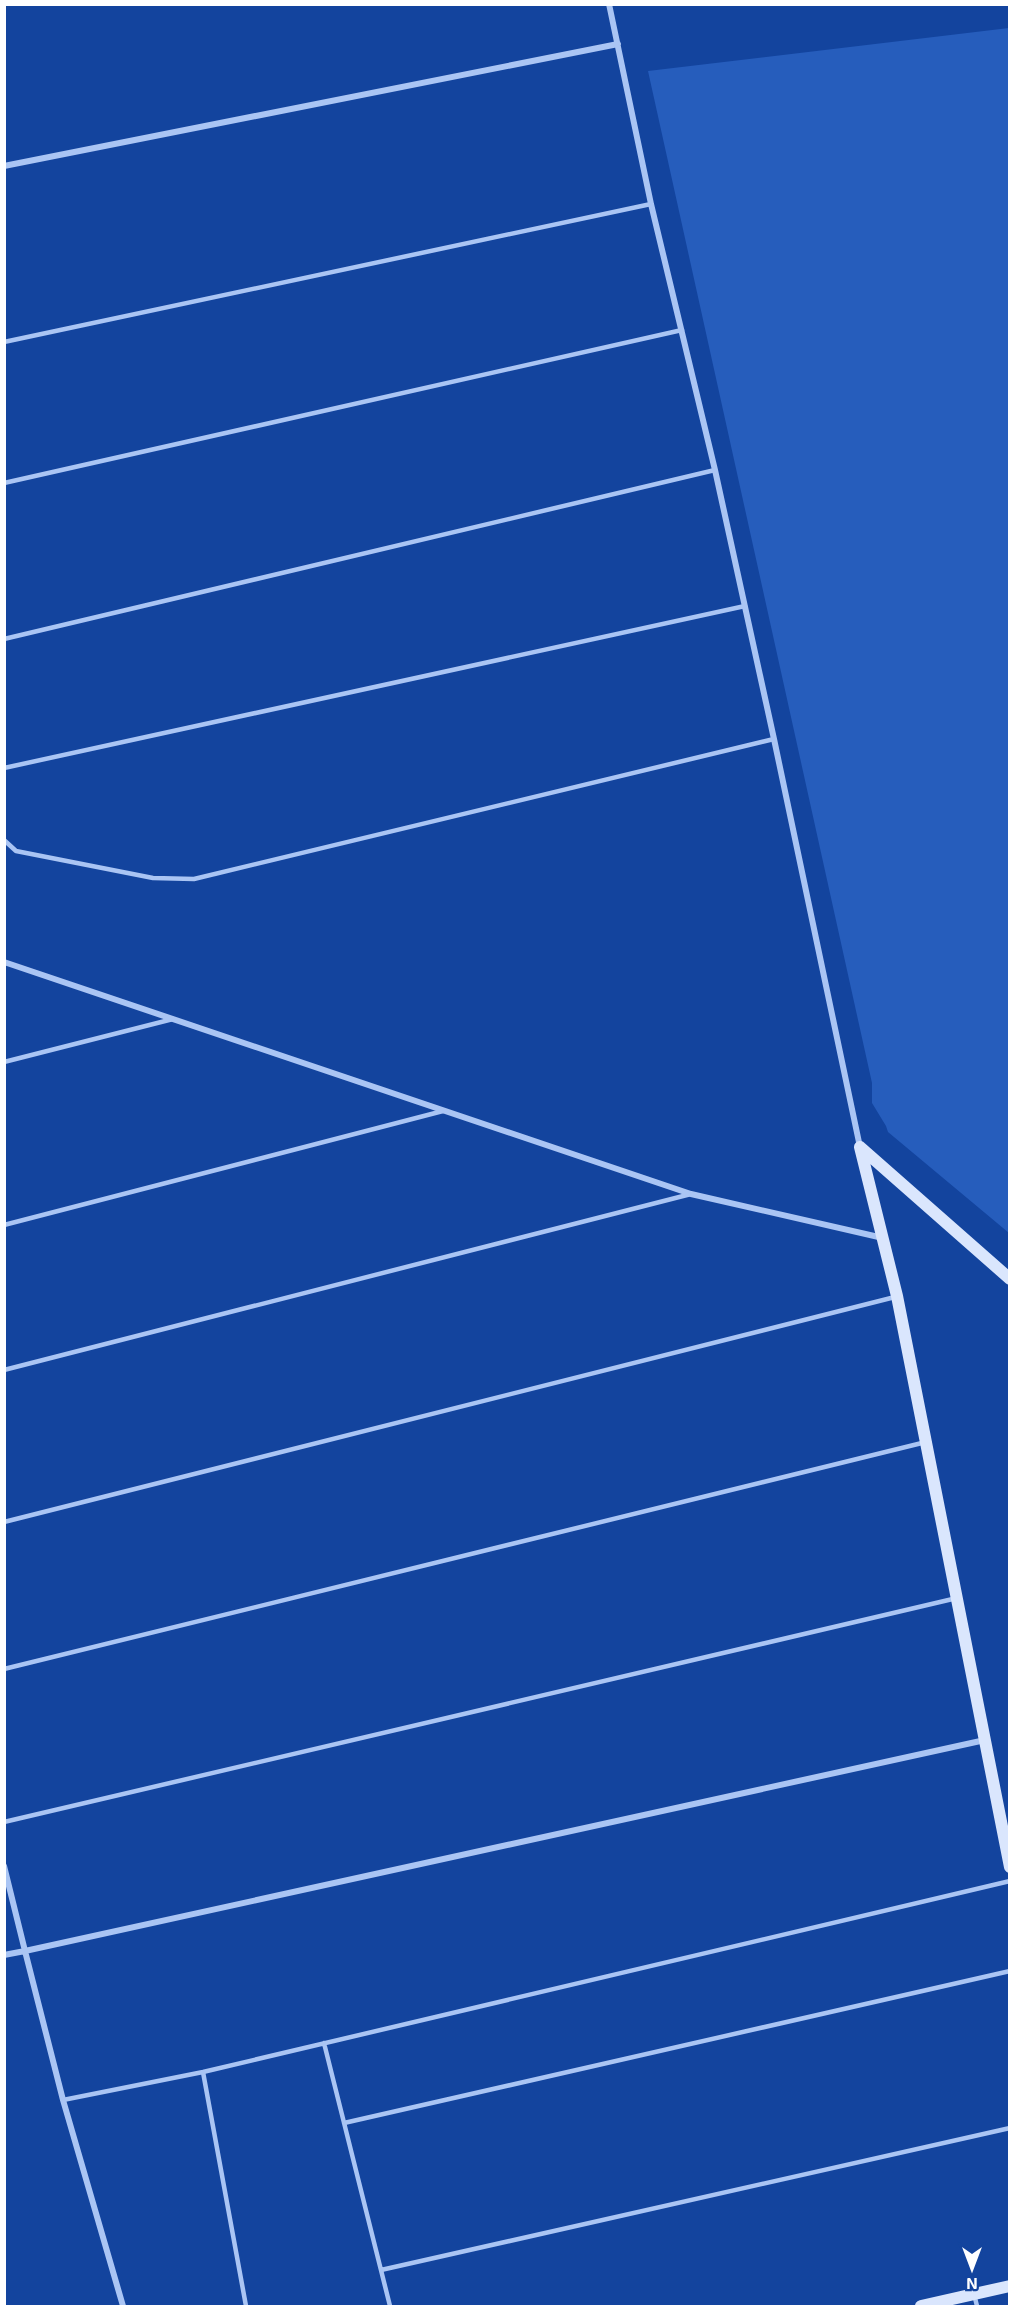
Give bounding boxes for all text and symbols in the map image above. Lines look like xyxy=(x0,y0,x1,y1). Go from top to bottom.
north arrow xyxy=(942,2239,1002,2299)
text: N xyxy=(966,2275,978,2294)

